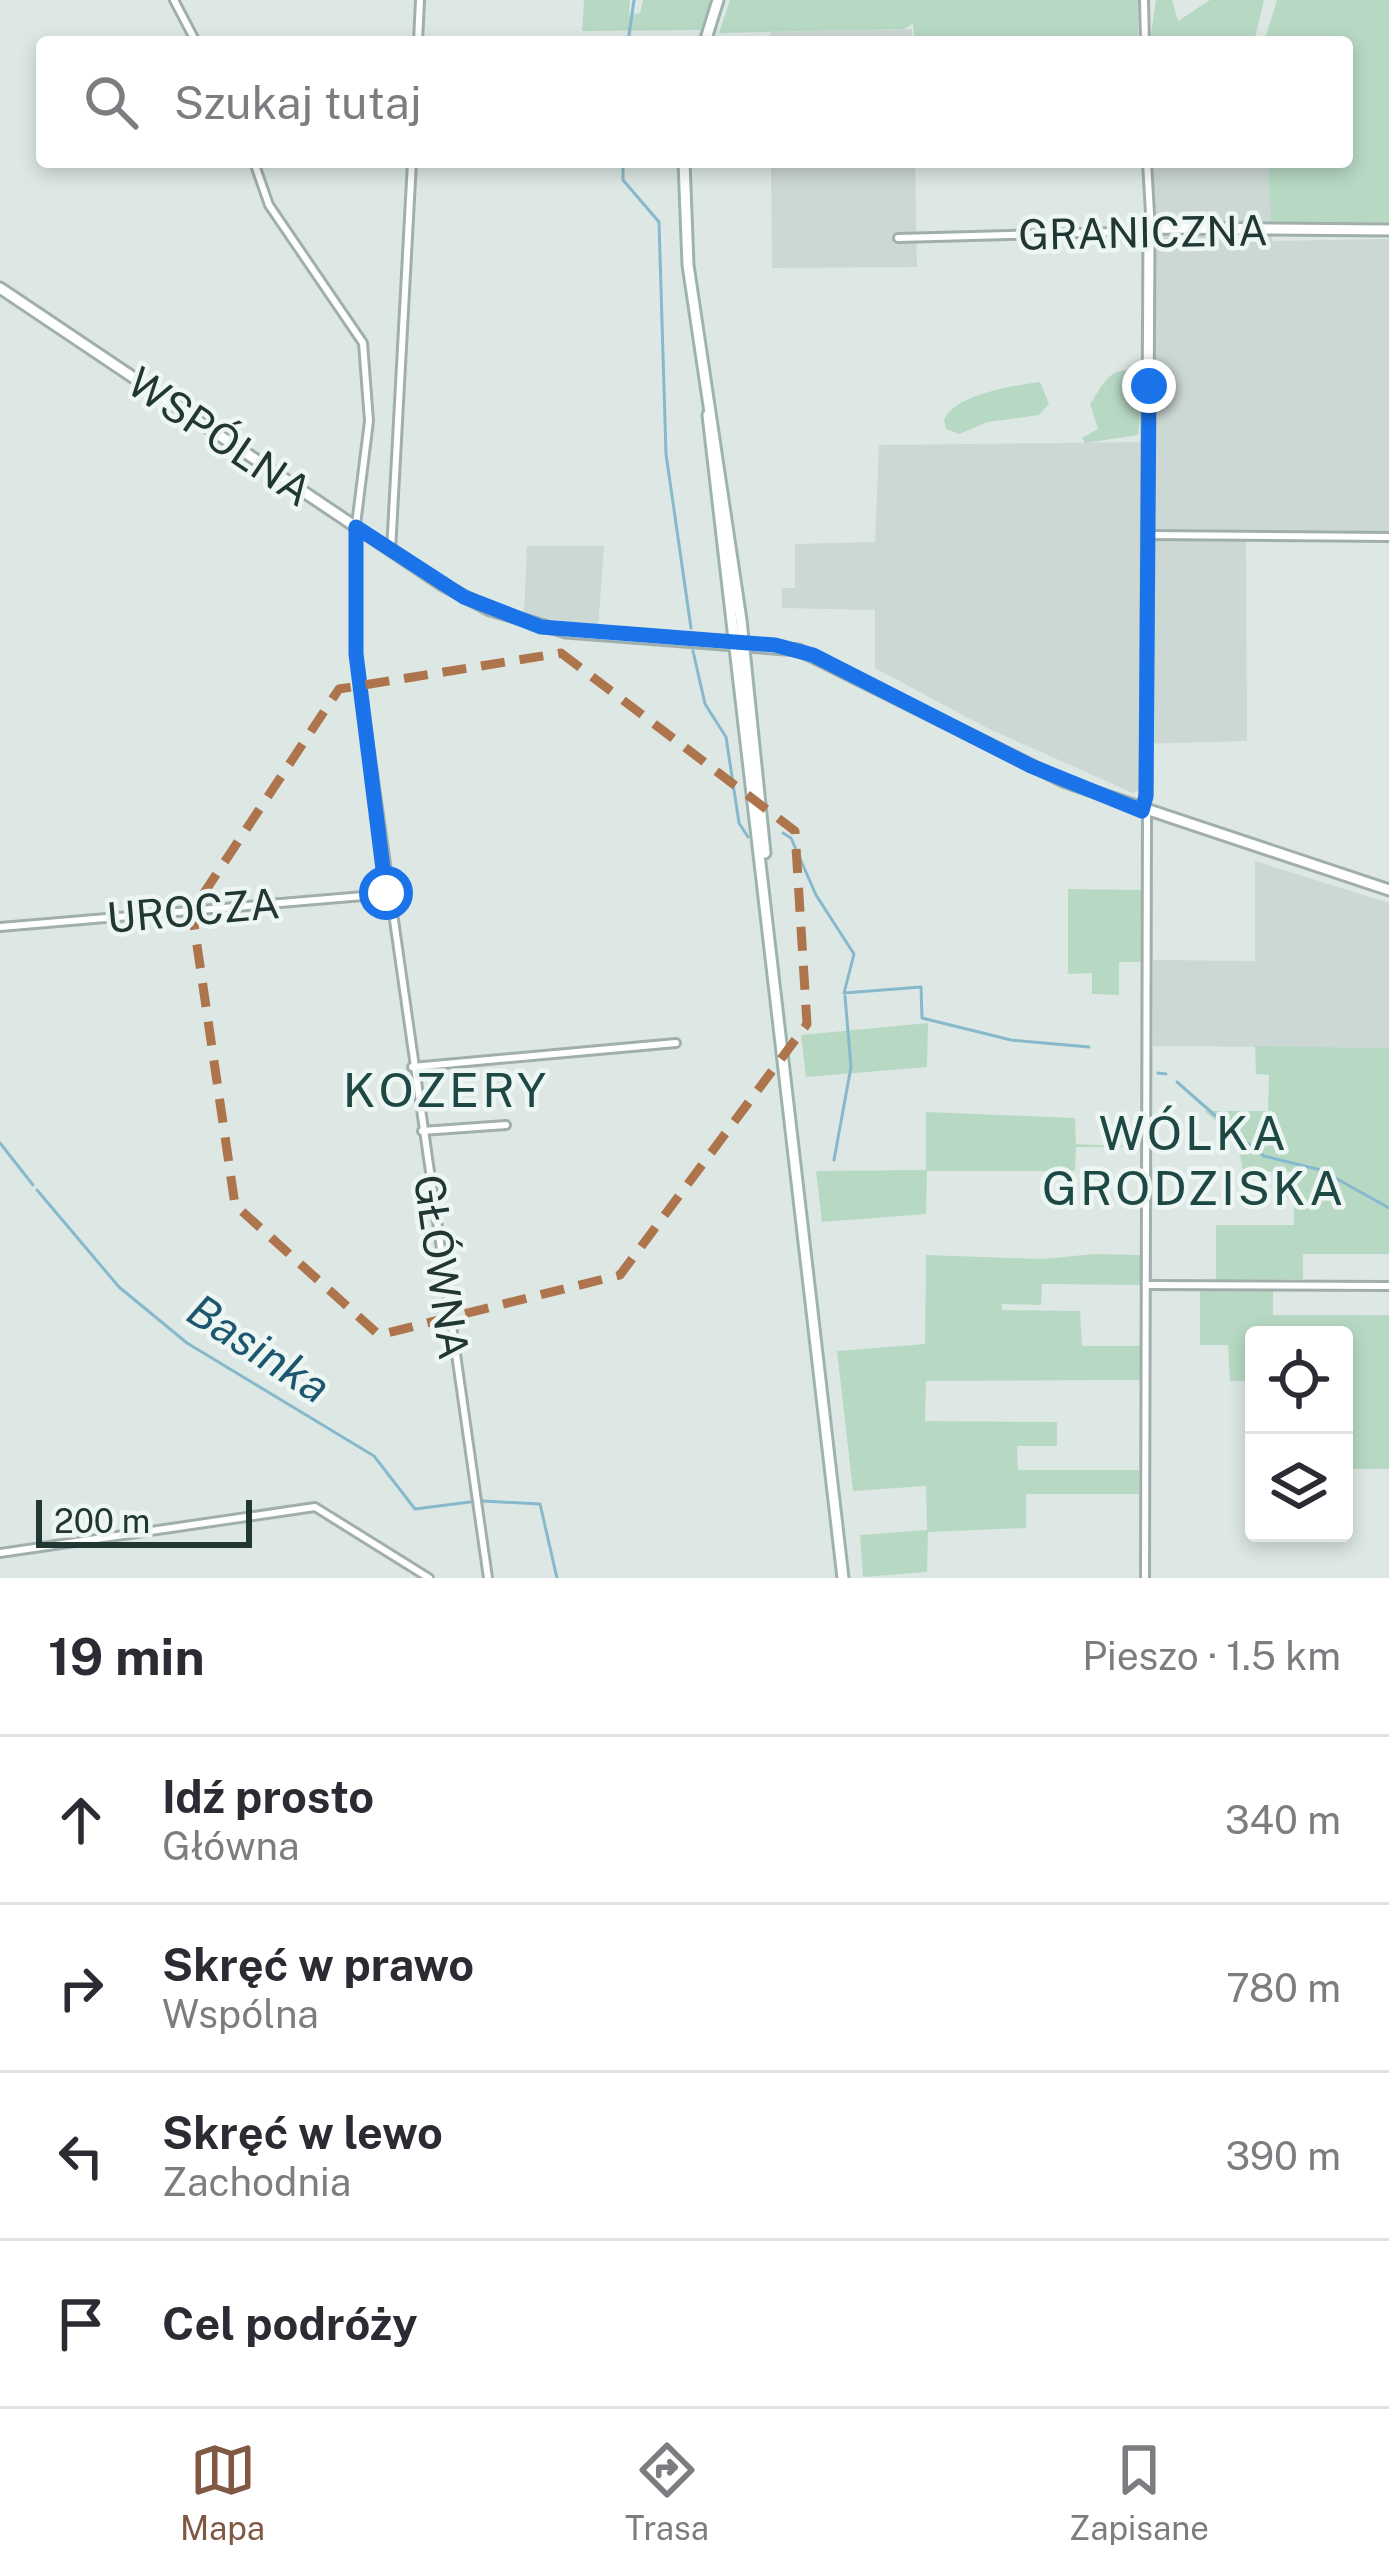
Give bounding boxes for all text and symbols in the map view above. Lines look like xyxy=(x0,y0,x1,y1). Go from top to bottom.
search box xyxy=(36,36,1353,168)
icon: search xyxy=(78,69,144,135)
text: Szukaj tutaj xyxy=(174,76,422,129)
street label: GRANICZNA xyxy=(1018,205,1268,259)
street label: WSPÓLNA xyxy=(119,357,321,515)
route end xyxy=(1122,359,1176,413)
route start xyxy=(359,866,413,920)
street label: UROCZA xyxy=(104,878,282,942)
district label: KOZERY xyxy=(343,1061,549,1118)
district label: WÓLKA GRODZISKA xyxy=(1042,1104,1346,1216)
street label: GŁÓWNA xyxy=(405,1171,479,1363)
water label: Basinka xyxy=(178,1283,340,1413)
map controls xyxy=(1245,1326,1353,1542)
button: locate xyxy=(1245,1326,1353,1434)
button: layers xyxy=(1245,1434,1353,1542)
scale bar xyxy=(36,1494,252,1547)
text: 200 m xyxy=(54,1502,150,1540)
text: 19 min xyxy=(48,1627,205,1686)
text: Pieszo · 1.5 km xyxy=(1082,1633,1341,1679)
text: Idź prosto xyxy=(162,1770,374,1823)
icon: ahead xyxy=(48,1787,114,1853)
text: 340 m xyxy=(1225,1797,1341,1843)
text: Główna xyxy=(162,1823,300,1869)
text: Skręć w prawo xyxy=(162,1938,474,1991)
icon: right xyxy=(48,1955,114,2021)
text: 780 m xyxy=(1226,1965,1341,2011)
text: Wspólna xyxy=(162,1991,319,2037)
text: Skręć w lewo xyxy=(162,2106,443,2159)
icon: left xyxy=(48,2123,114,2189)
text: 390 m xyxy=(1226,2133,1341,2179)
text: Zachodnia xyxy=(162,2159,351,2205)
icon: arrive xyxy=(48,2291,114,2357)
text: Cel podróży xyxy=(162,2297,418,2350)
tab: Mapa xyxy=(180,2437,265,2547)
tab: Trasa xyxy=(625,2437,709,2547)
tab: Zapisane xyxy=(1069,2437,1209,2547)

